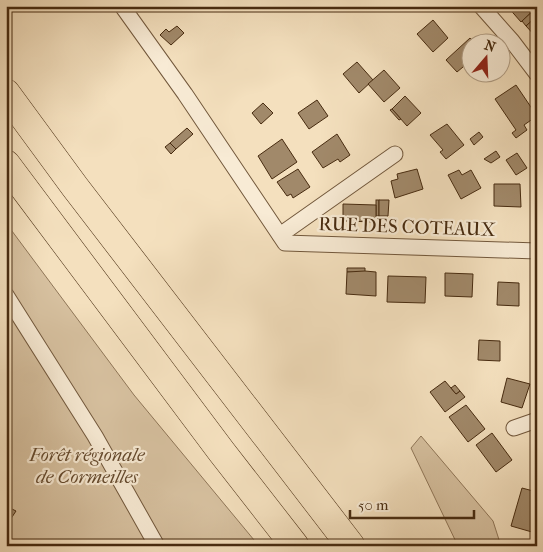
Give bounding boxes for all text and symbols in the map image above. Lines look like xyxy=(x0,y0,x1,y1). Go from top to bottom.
north arrow xyxy=(460,32,510,82)
text: N xyxy=(482,36,498,56)
street label: RUE DES COTEAUX xyxy=(318,213,496,241)
park label: Forêt régionale de Cormeilles xyxy=(28,444,146,488)
scale bar xyxy=(350,487,474,519)
text: 50 m xyxy=(358,496,389,514)

